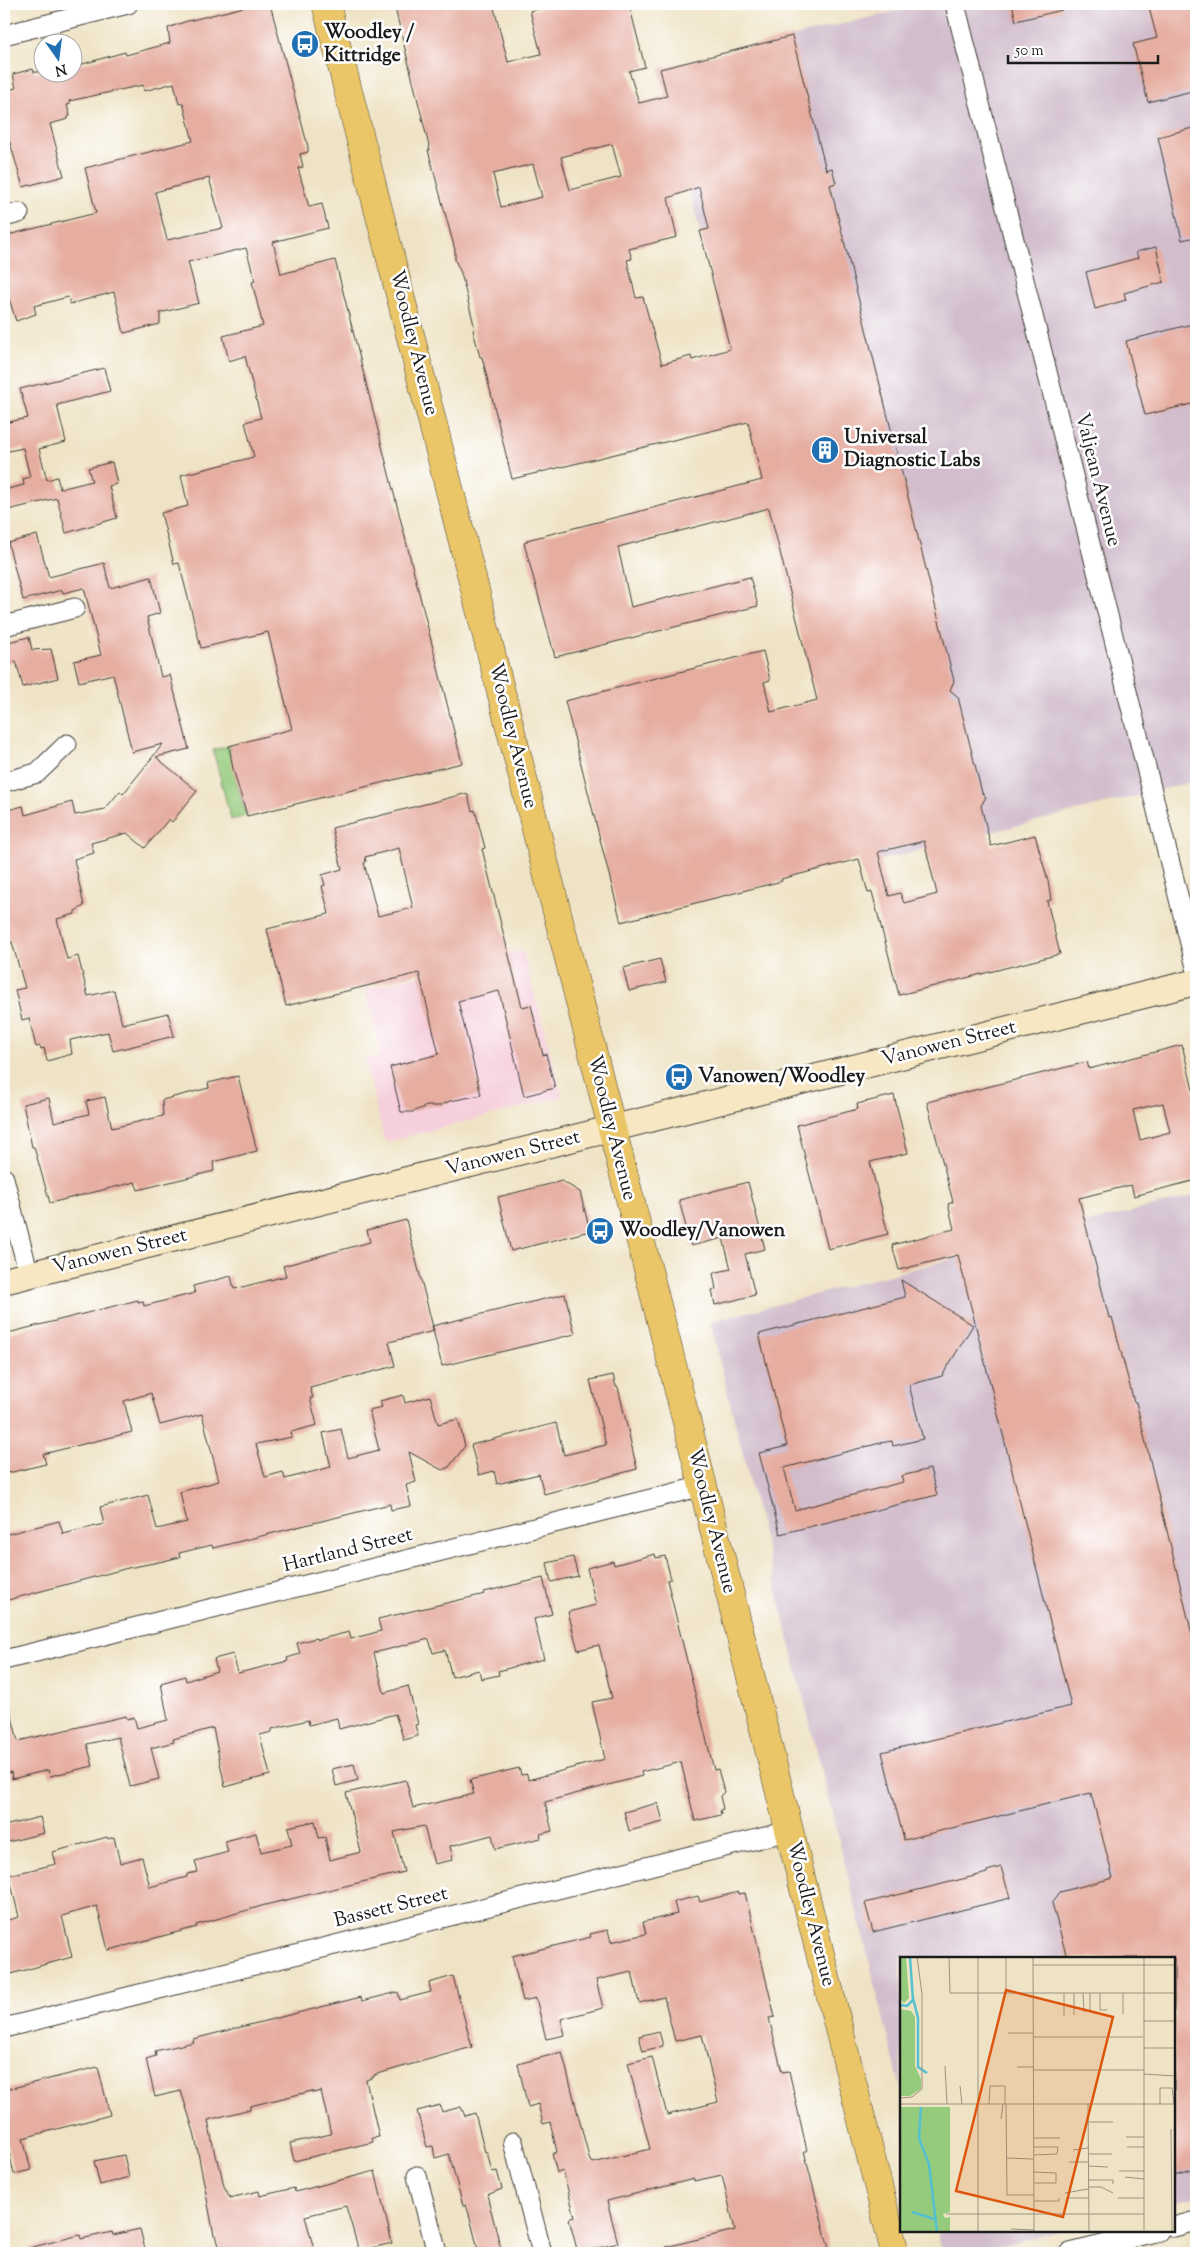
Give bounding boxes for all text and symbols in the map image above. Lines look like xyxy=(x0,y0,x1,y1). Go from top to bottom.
place label: Woodley / Kittridge xyxy=(324,19,415,71)
bus stop icon: Woodley / Kittridge xyxy=(290,29,320,59)
north arrow xyxy=(32,32,82,82)
scale bar xyxy=(1008,32,1158,64)
text: 50 m xyxy=(1014,41,1044,62)
text: N xyxy=(53,58,69,80)
street label: Woodley Avenue xyxy=(381,267,445,419)
street label: Valjean Avenue xyxy=(1066,410,1128,550)
place label: Universal Diagnostic Labs xyxy=(844,424,980,476)
building icon: Universal Diagnostic Labs xyxy=(810,435,840,465)
street label: Woodley Avenue xyxy=(480,660,544,812)
street label: Vanowen Street xyxy=(879,1013,1019,1075)
street label: Woodley Avenue xyxy=(579,1052,643,1204)
bus stop icon: Vanowen/Woodley xyxy=(664,1062,694,1092)
place label: Vanowen/Woodley xyxy=(698,1063,865,1092)
street label: Vanowen Street xyxy=(443,1123,583,1185)
bus stop icon: Woodley/Vanowen xyxy=(585,1216,615,1246)
place label: Woodley/Vanowen xyxy=(619,1217,786,1246)
street label: Vanowen Street xyxy=(50,1221,190,1283)
street label: Woodley Avenue xyxy=(679,1445,743,1597)
street label: Hartland Street xyxy=(280,1521,416,1581)
street label: Woodley Avenue xyxy=(778,1838,842,1990)
street label: Bassett Street xyxy=(331,1880,451,1936)
inset map xyxy=(900,1957,1175,2232)

